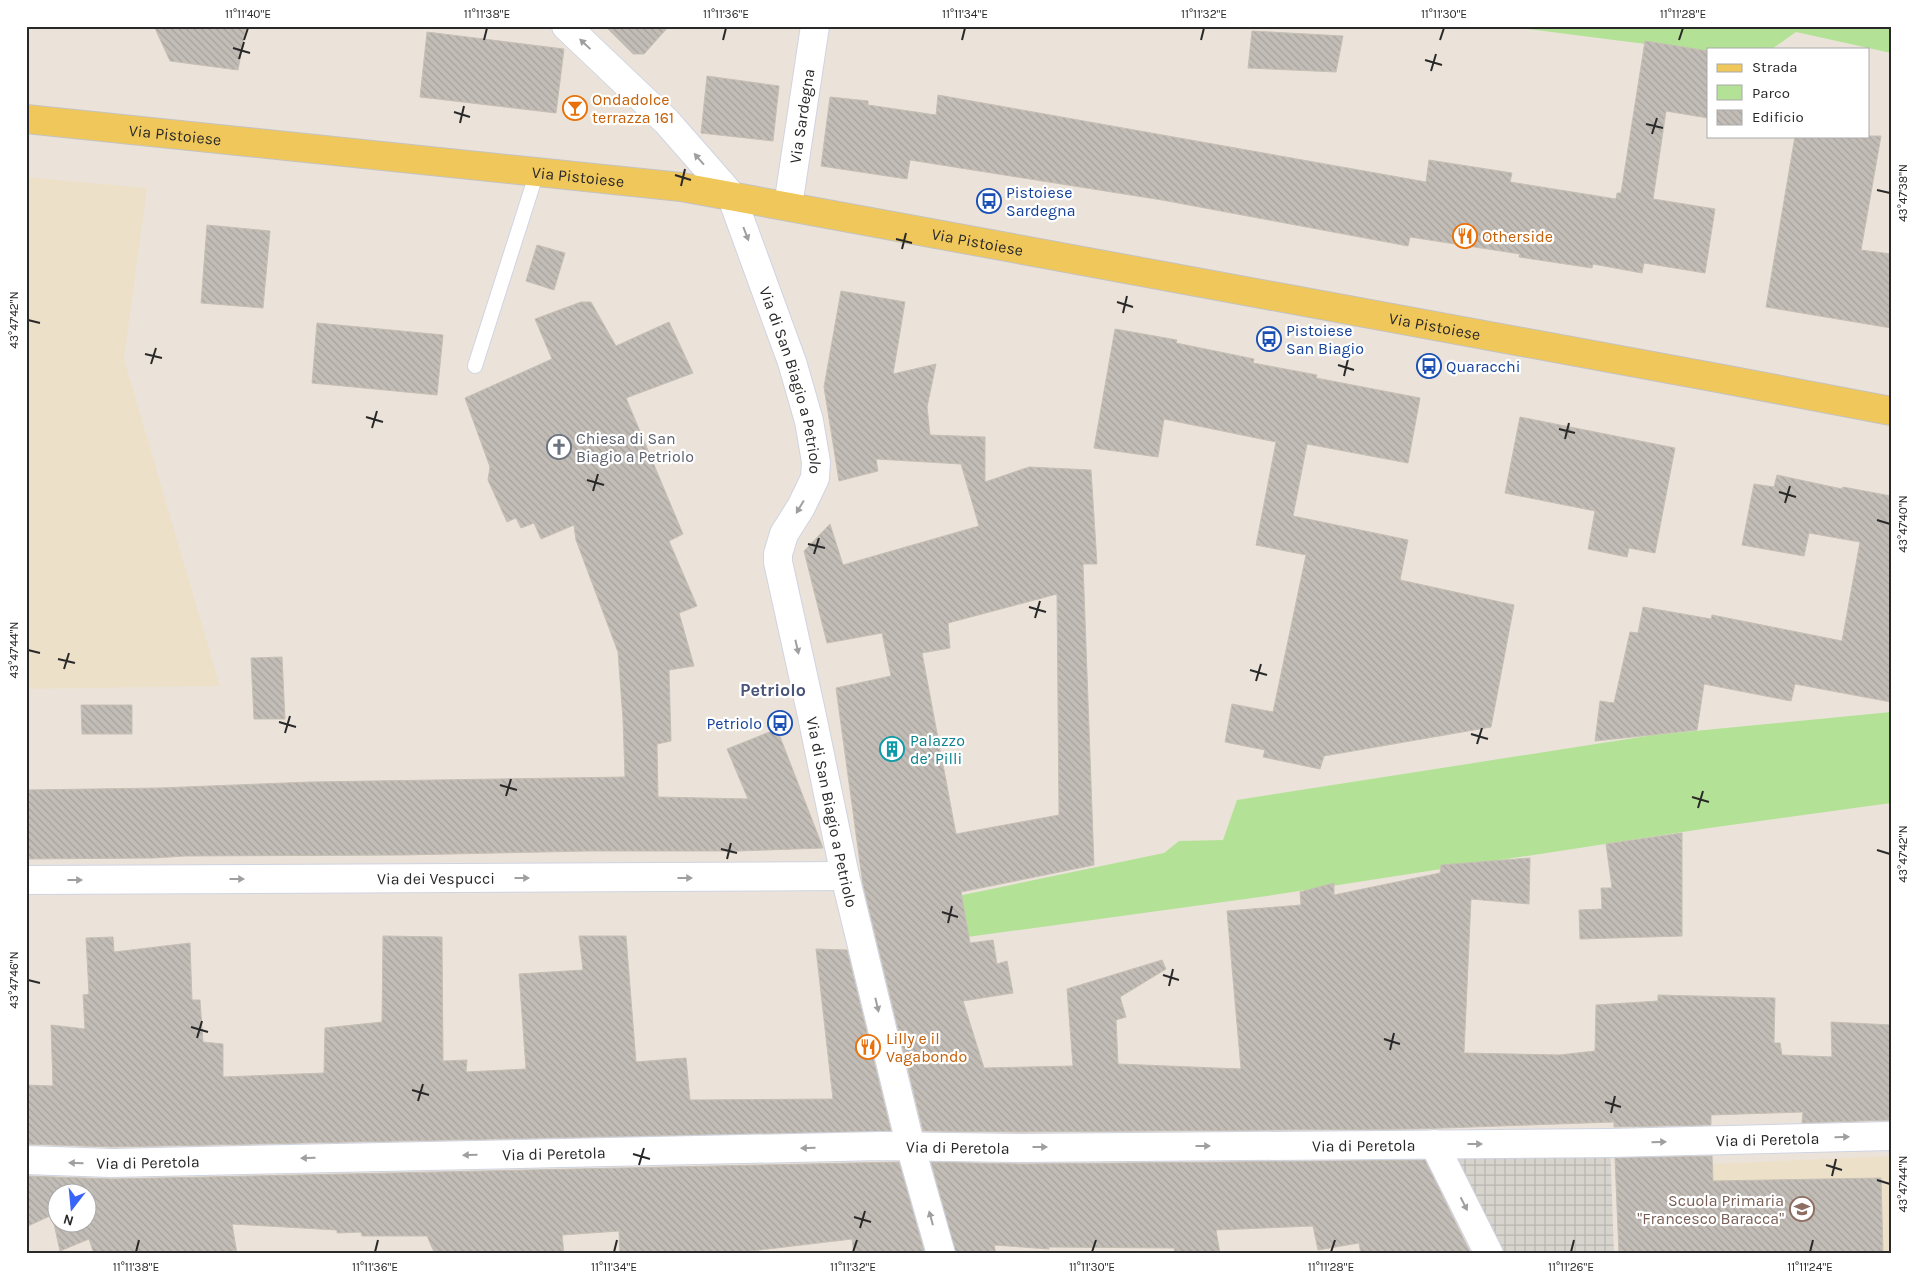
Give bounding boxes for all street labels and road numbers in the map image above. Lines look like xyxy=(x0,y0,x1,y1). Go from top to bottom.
street label: Via Sardegna xyxy=(785,67,819,165)
street label: Via Pistoiese xyxy=(128,121,222,149)
street label: Via Pistoiese xyxy=(531,163,625,191)
street label: Via Pistoiese xyxy=(930,224,1025,260)
street label: Via di San Biagio a Petriolo xyxy=(755,284,825,475)
street label: Via Pistoiese xyxy=(1387,309,1482,344)
street label: Via di San Biagio a Petriolo xyxy=(802,715,861,909)
street label: Via dei Vespucci xyxy=(377,869,495,888)
street label: Via di Peretola xyxy=(1716,1129,1820,1150)
street label: Via di Peretola xyxy=(1312,1136,1416,1156)
street label: Via di Peretola xyxy=(906,1137,1010,1158)
street label: Via di Peretola xyxy=(502,1143,606,1164)
street label: Via di Peretola xyxy=(96,1152,200,1173)

